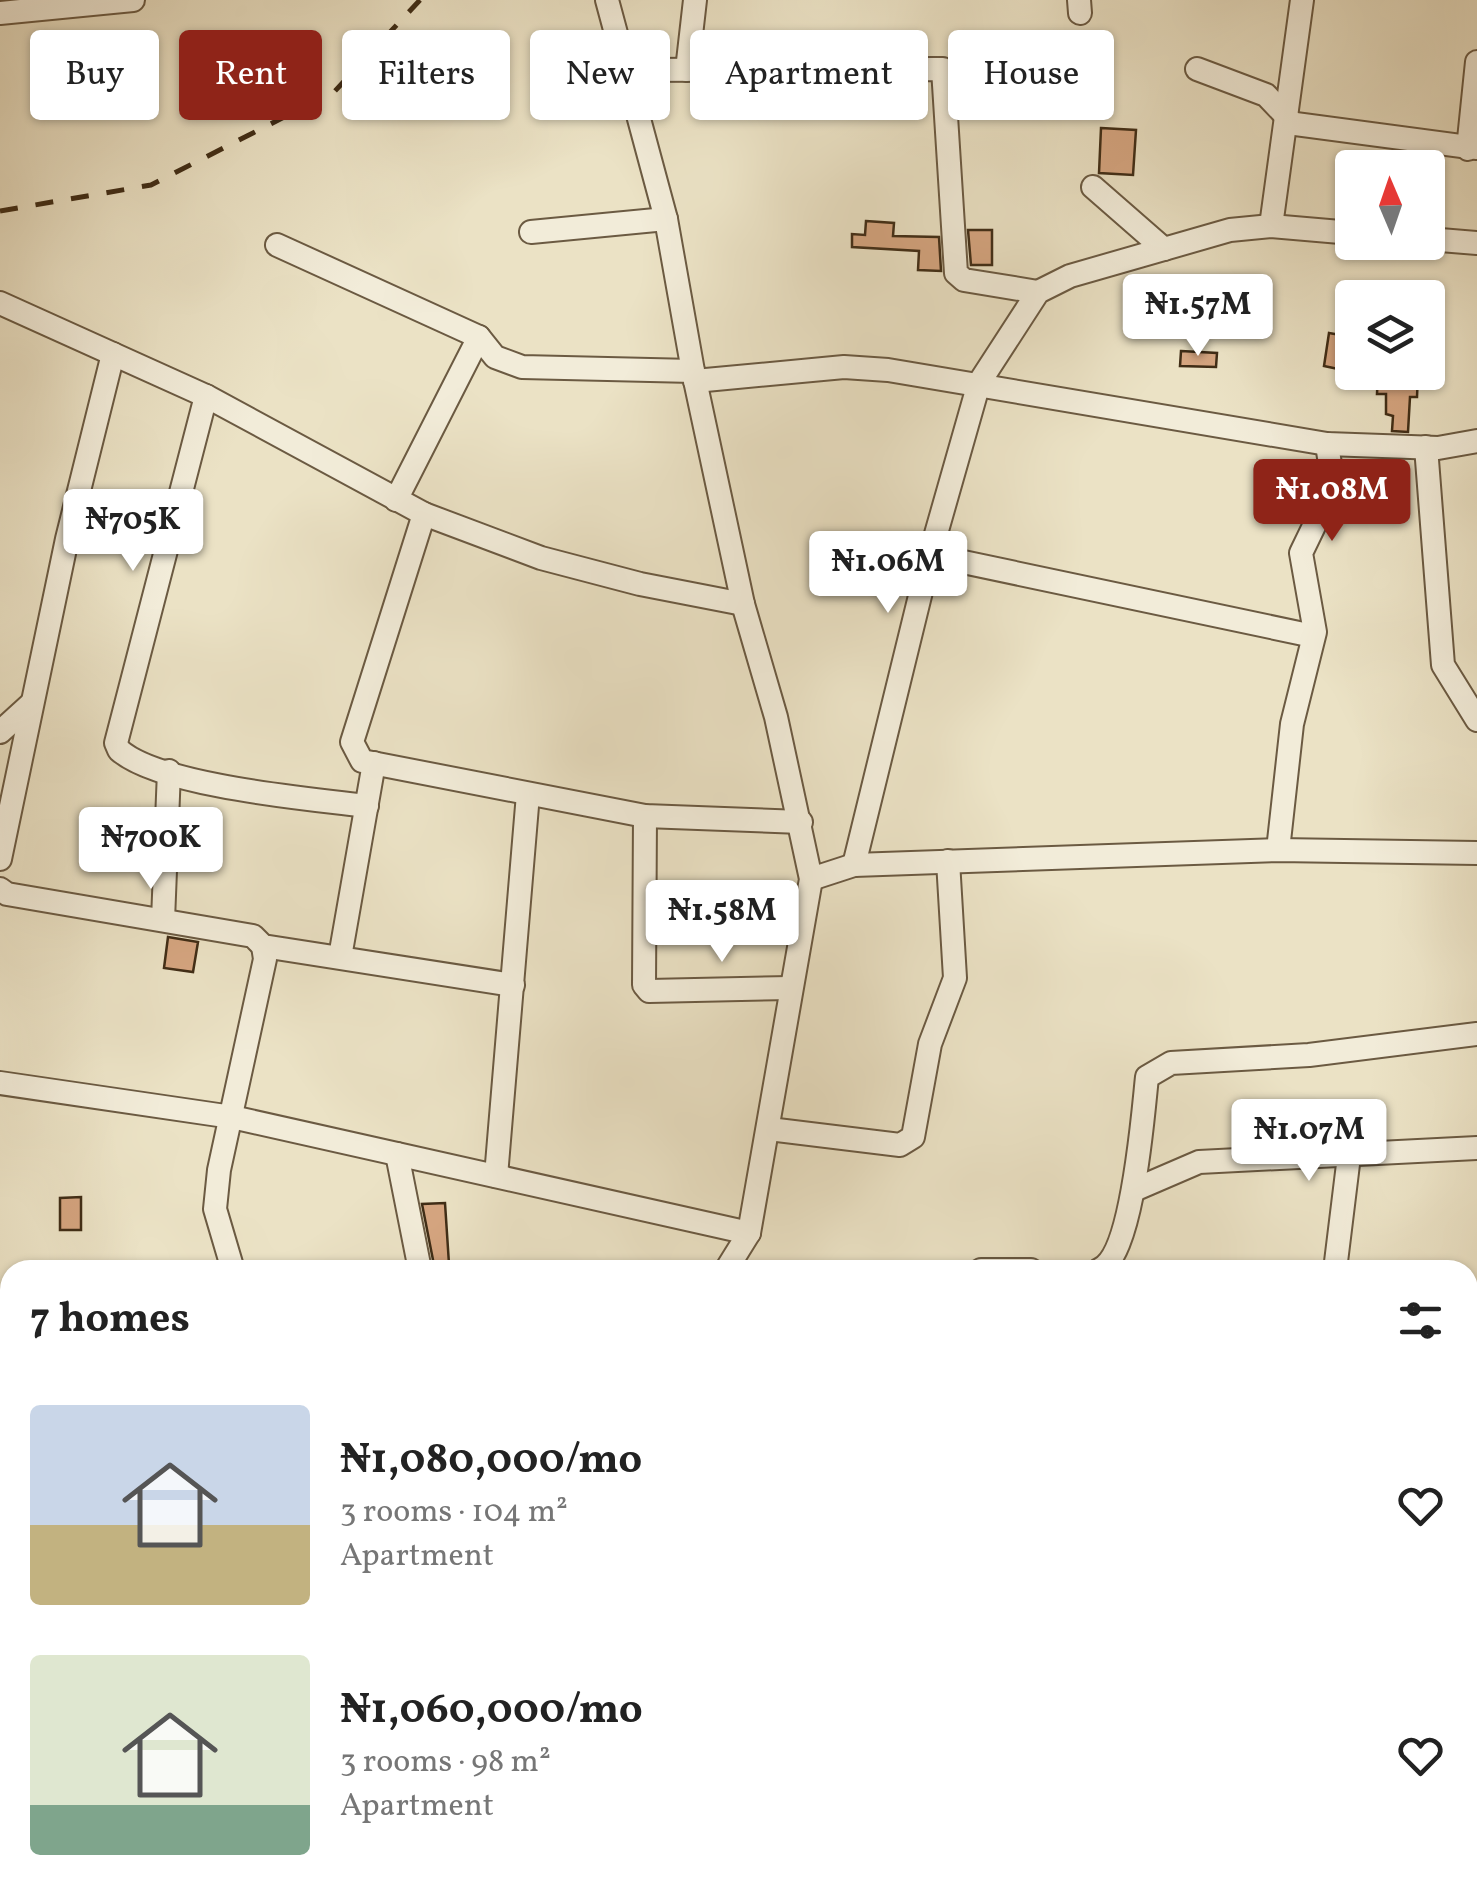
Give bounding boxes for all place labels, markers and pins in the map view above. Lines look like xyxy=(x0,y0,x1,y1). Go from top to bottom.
pin: ₦1.57M xyxy=(1117,274,1279,359)
pin: ₦1.08M xyxy=(1251,459,1413,544)
pin: ₦705K xyxy=(63,489,203,574)
pin: ₦1.06M xyxy=(807,531,969,616)
pin: ₦700K xyxy=(81,807,221,892)
pin: ₦1.58M xyxy=(641,880,803,965)
pin: ₦1.07M xyxy=(1228,1099,1390,1184)

